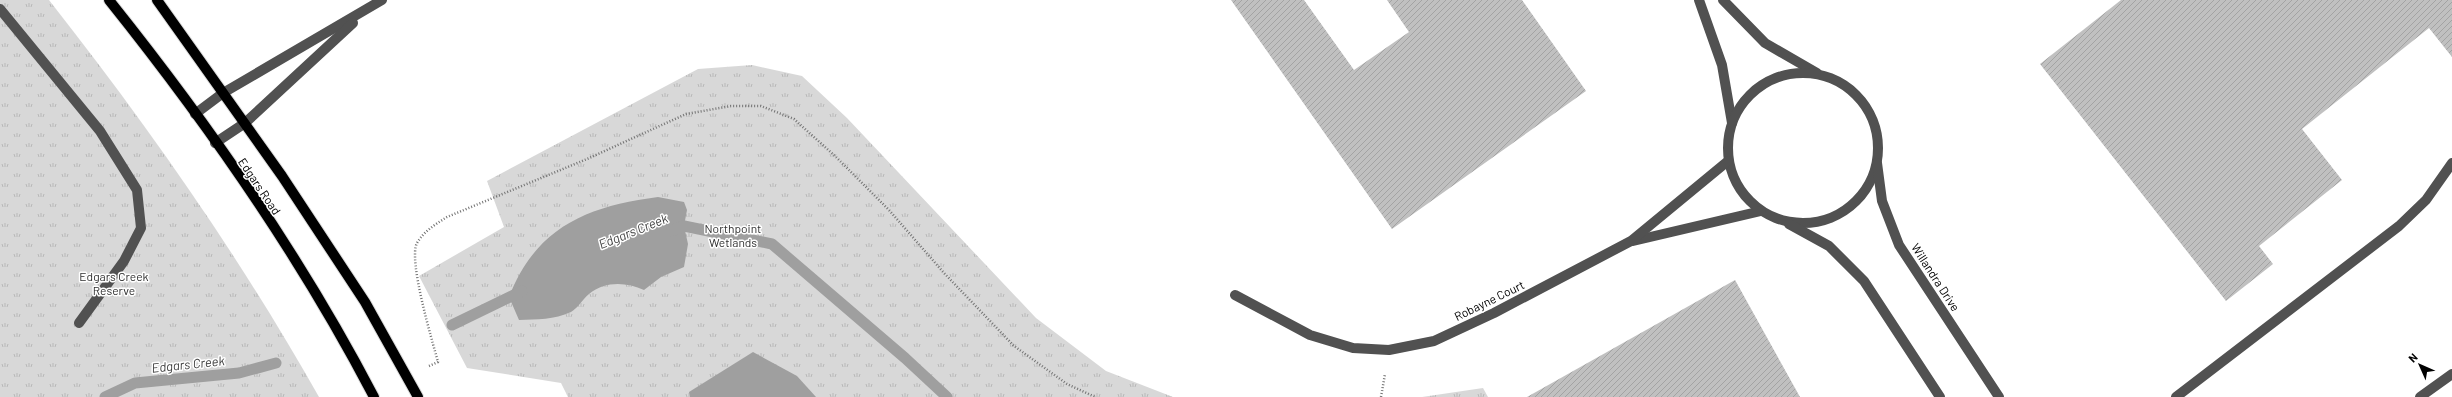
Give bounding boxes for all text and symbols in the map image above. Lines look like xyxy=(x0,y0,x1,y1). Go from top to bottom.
street label: Edgars Road xyxy=(236,155,284,217)
water label: Edgars Creek xyxy=(596,210,671,252)
park label: Northpoint Wetlands xyxy=(704,221,762,249)
street label: Willandra Drive xyxy=(1909,241,1963,313)
park label: Edgars Creek Reserve xyxy=(79,269,149,297)
street label: Robayne Court xyxy=(1452,277,1526,323)
north arrow xyxy=(2400,345,2440,385)
text: N xyxy=(2405,350,2420,365)
water label: Edgars Creek xyxy=(151,352,226,376)

